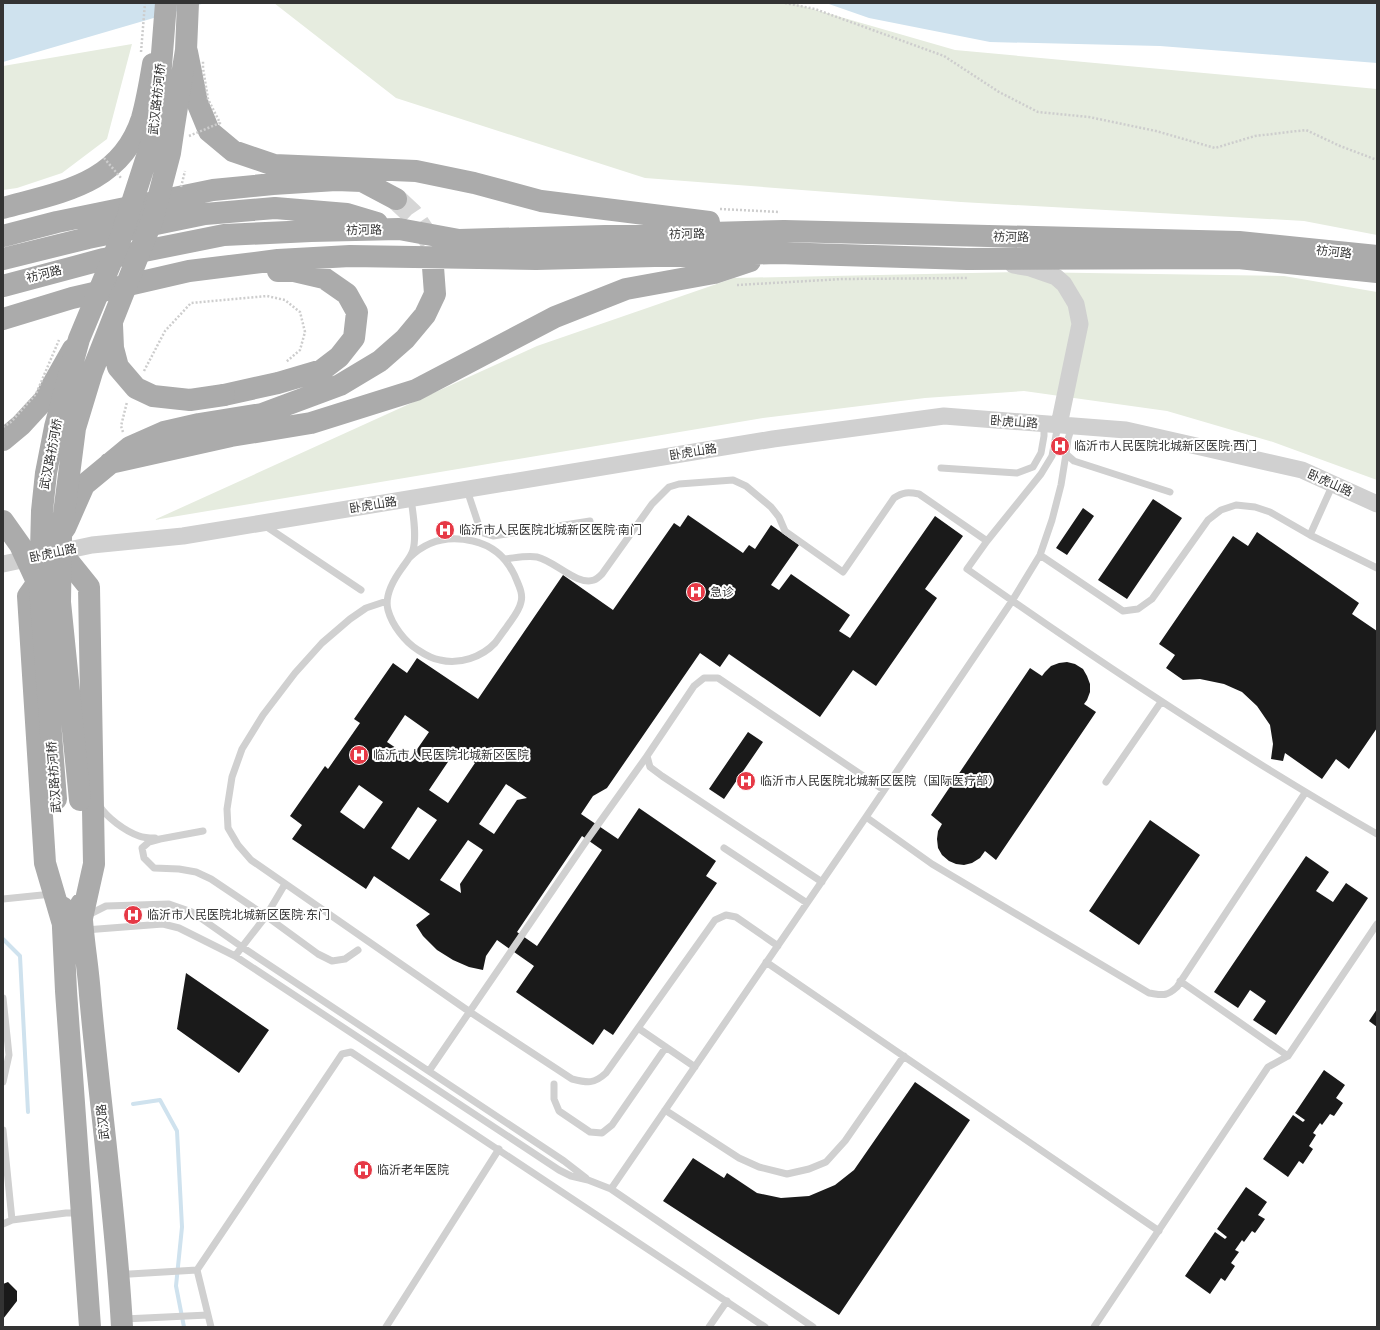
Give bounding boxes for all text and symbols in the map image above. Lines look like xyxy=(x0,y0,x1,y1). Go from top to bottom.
street label: 武汉路祊河桥 xyxy=(146,62,168,136)
street label: 祊河路 xyxy=(346,223,382,237)
street label: 祊河路 xyxy=(669,227,705,241)
street label: 祊河路 xyxy=(993,230,1029,244)
street label: 祊河路 xyxy=(1315,243,1353,261)
street label: 祊河路 xyxy=(25,263,63,285)
street label: 卧虎山路 xyxy=(990,413,1038,431)
street label: 武汉路祊河桥 xyxy=(37,417,65,491)
hospital icon: 临沂市人民医院北城新区医院·西门 xyxy=(1049,435,1071,457)
place label: 临沂市人民医院北城新区医院·西门 xyxy=(1074,439,1257,453)
street label: 卧虎山路 xyxy=(668,441,718,463)
street label: 卧虎山路 xyxy=(1305,467,1355,499)
street label: 卧虎山路 xyxy=(348,494,398,516)
hospital icon: 临沂市人民医院北城新区医院·南门 xyxy=(434,519,456,541)
place label: 临沂市人民医院北城新区医院·南门 xyxy=(459,523,642,537)
street label: 卧虎山路 xyxy=(28,541,78,565)
hospital icon: 急诊 xyxy=(685,581,707,603)
place label: 急诊 xyxy=(710,585,734,599)
street label: 武汉路祊河桥 xyxy=(45,741,63,813)
hospital icon: 临沂市人民医院北城新区医院 xyxy=(348,744,370,766)
place label: 临沂市人民医院北城新区医院 xyxy=(373,748,529,762)
hospital icon: 临沂市人民医院北城新区医院（国际医疗部） xyxy=(735,770,757,792)
place label: 临沂市人民医院北城新区医院（国际医疗部） xyxy=(760,774,1000,788)
hospital icon: 临沂市人民医院北城新区医院·东门 xyxy=(122,904,144,926)
place label: 临沂市人民医院北城新区医院·东门 xyxy=(147,908,330,922)
street label: 武汉路 xyxy=(94,1103,112,1141)
hospital icon: 临沂老年医院 xyxy=(352,1159,374,1181)
place label: 临沂老年医院 xyxy=(377,1163,449,1177)

